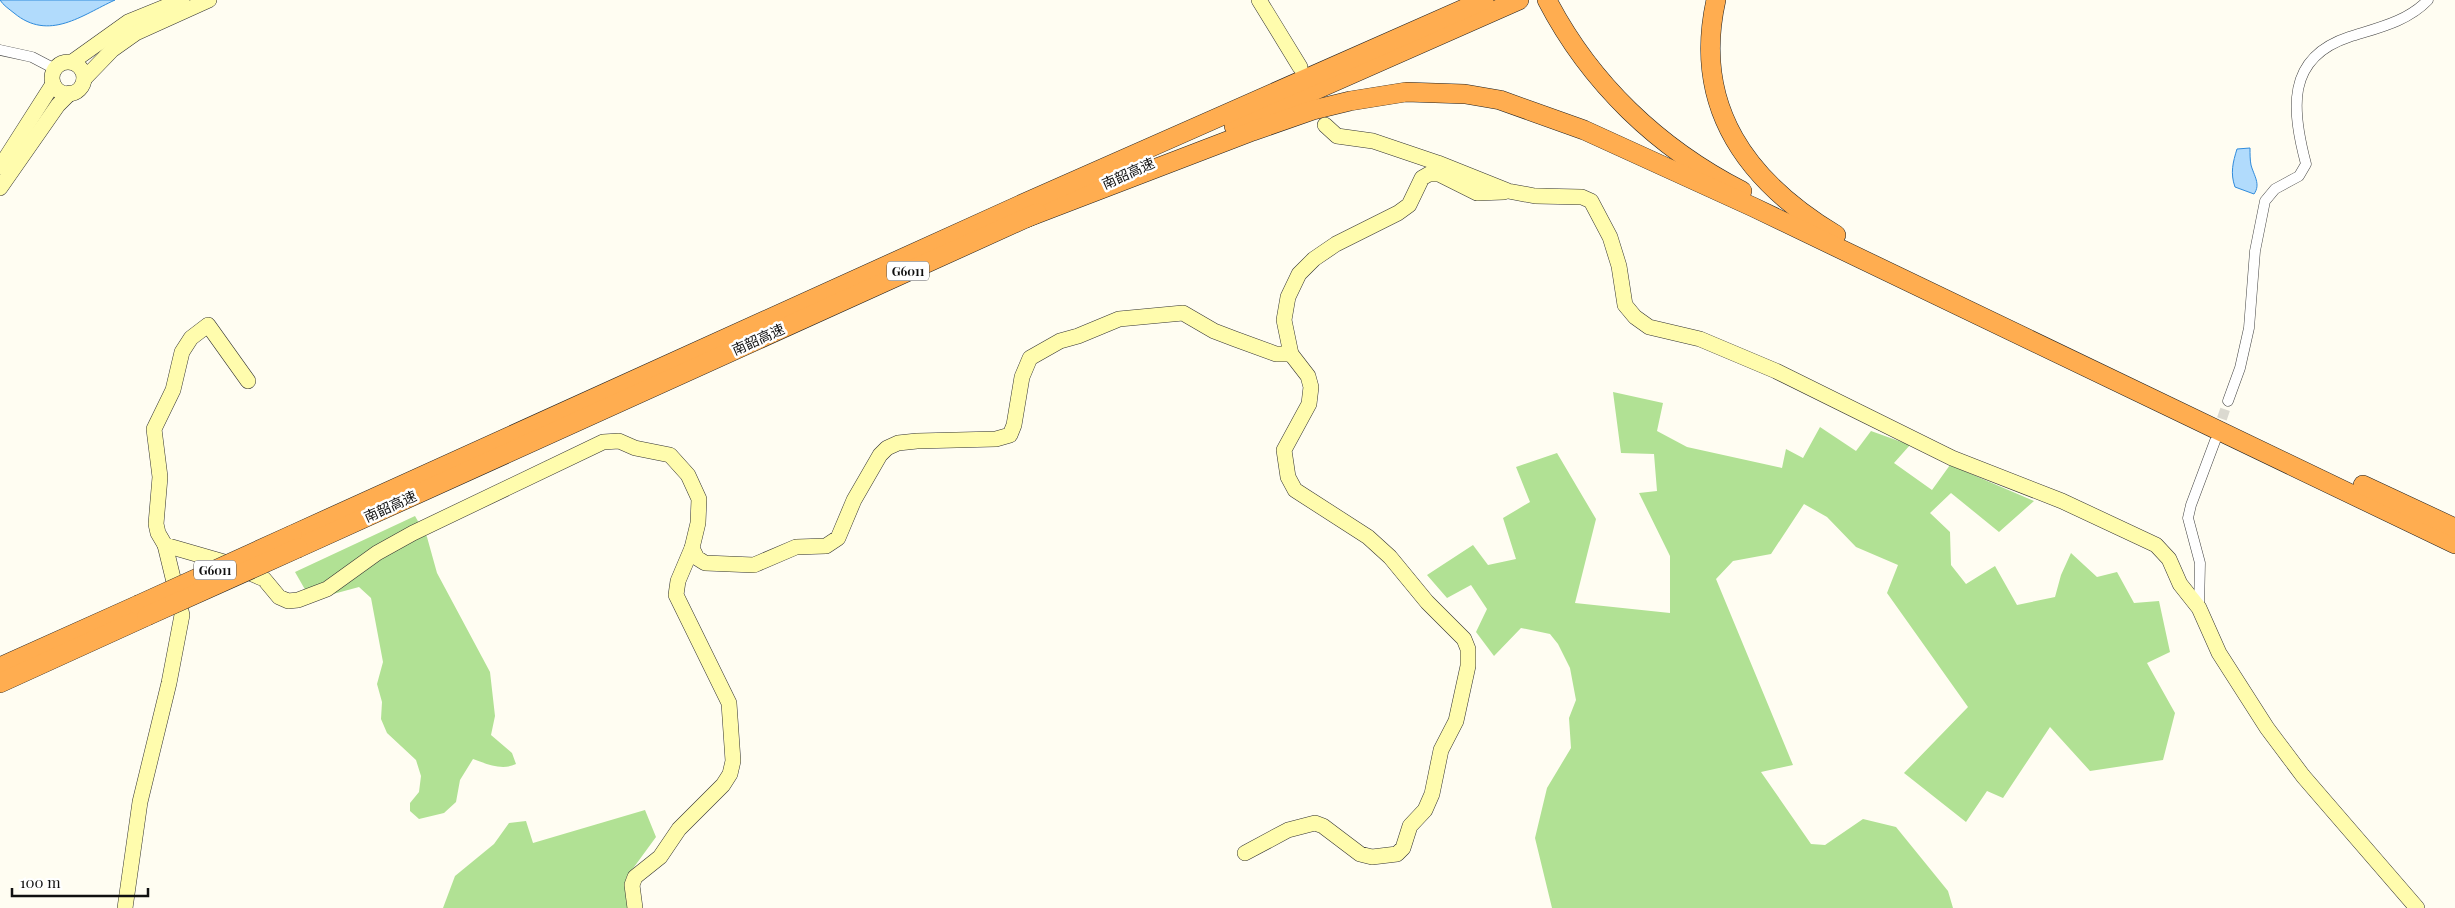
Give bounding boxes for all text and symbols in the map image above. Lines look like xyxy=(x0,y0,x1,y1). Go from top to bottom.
street label: 南韶高速 xyxy=(1099,153,1157,193)
road number: G6011 xyxy=(887,262,929,280)
street label: 南韶高速 xyxy=(729,319,787,359)
street label: 南韶高速 xyxy=(361,486,419,526)
road number: G6011 xyxy=(194,560,236,580)
scale bar xyxy=(12,866,149,898)
text: 100 m xyxy=(20,872,61,892)

